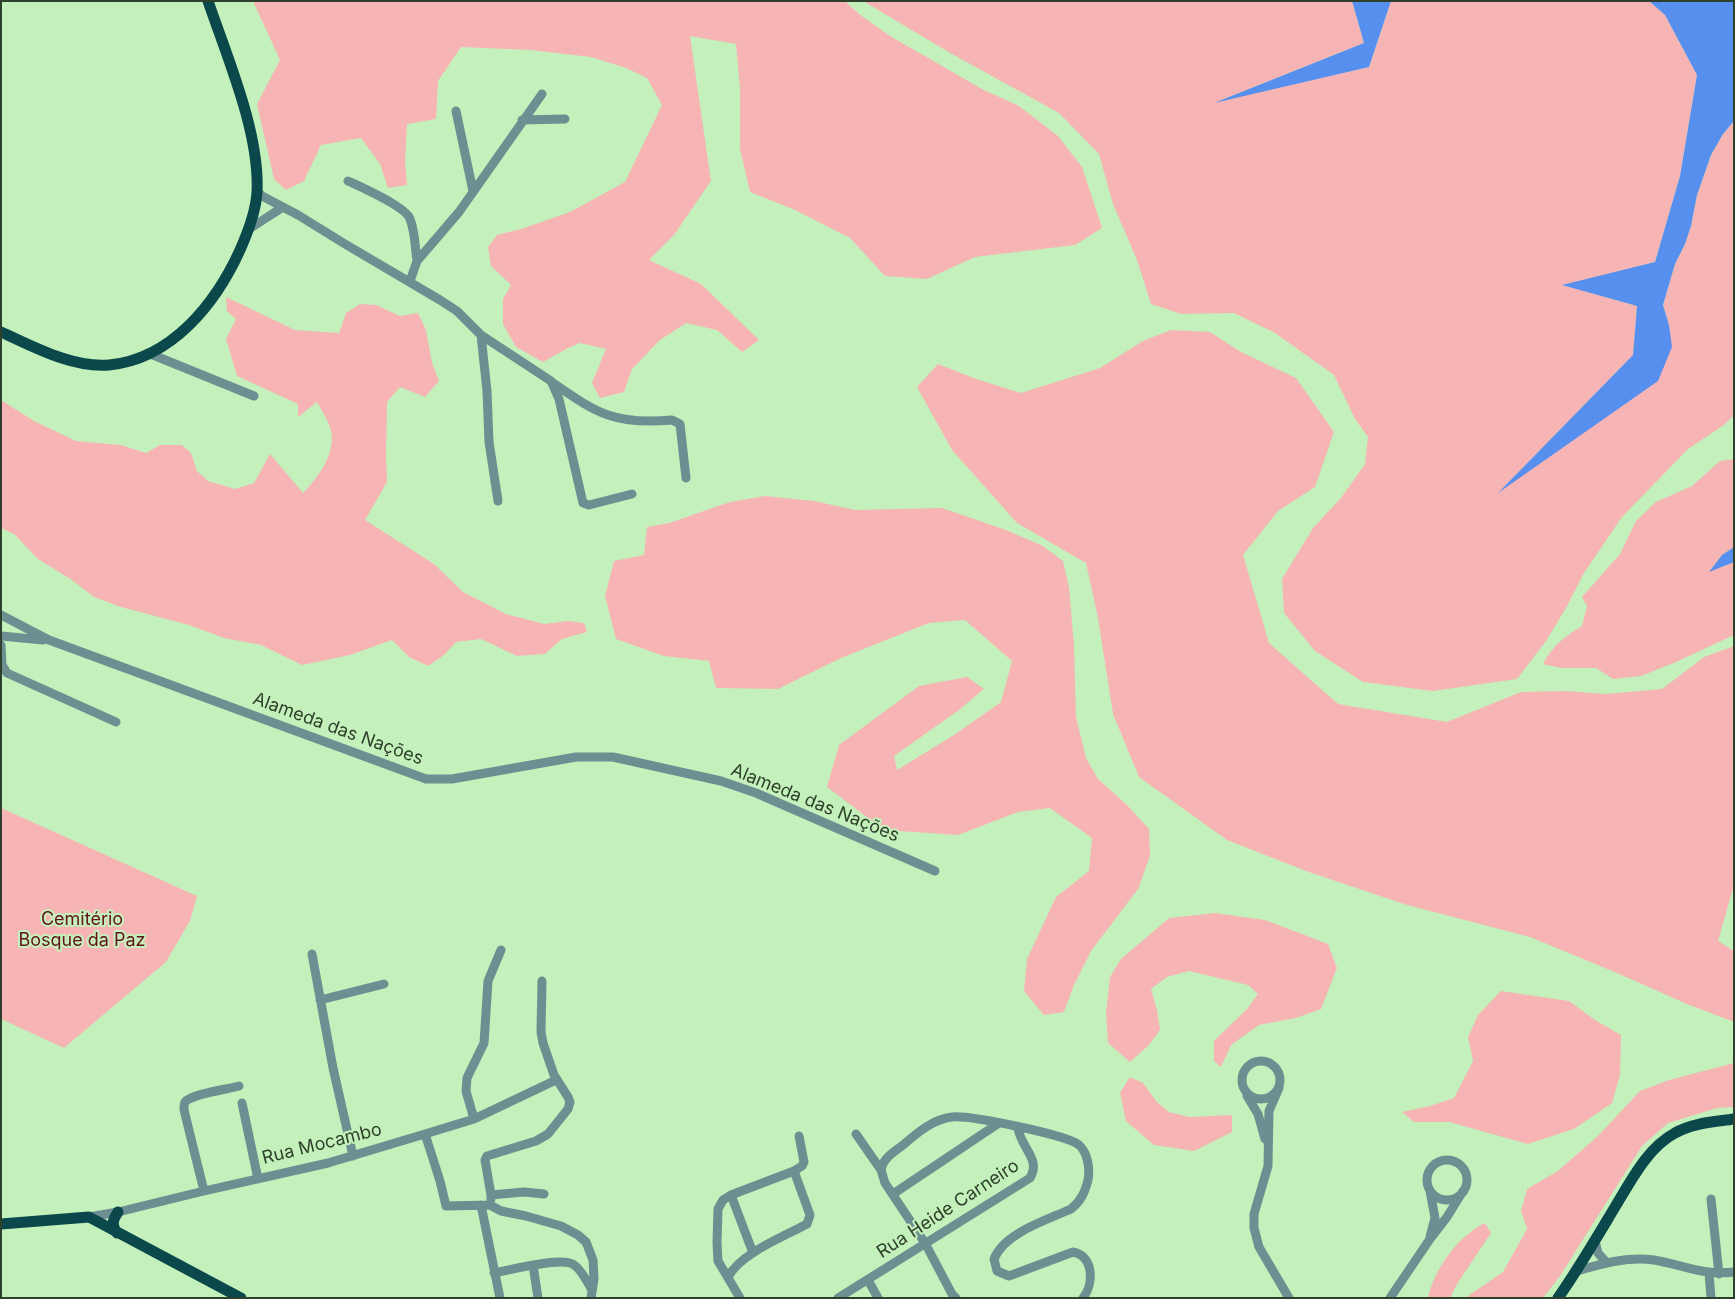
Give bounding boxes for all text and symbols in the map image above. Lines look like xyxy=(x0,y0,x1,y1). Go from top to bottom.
street label: Alameda das Nações xyxy=(250,688,426,770)
street label: Alameda das Nações xyxy=(728,759,902,847)
park label: Cemitério Bosque da Paz xyxy=(18,909,146,952)
street label: Rua Mocambo xyxy=(260,1119,384,1169)
street label: Rua Heide Carneiro xyxy=(873,1155,1023,1263)

